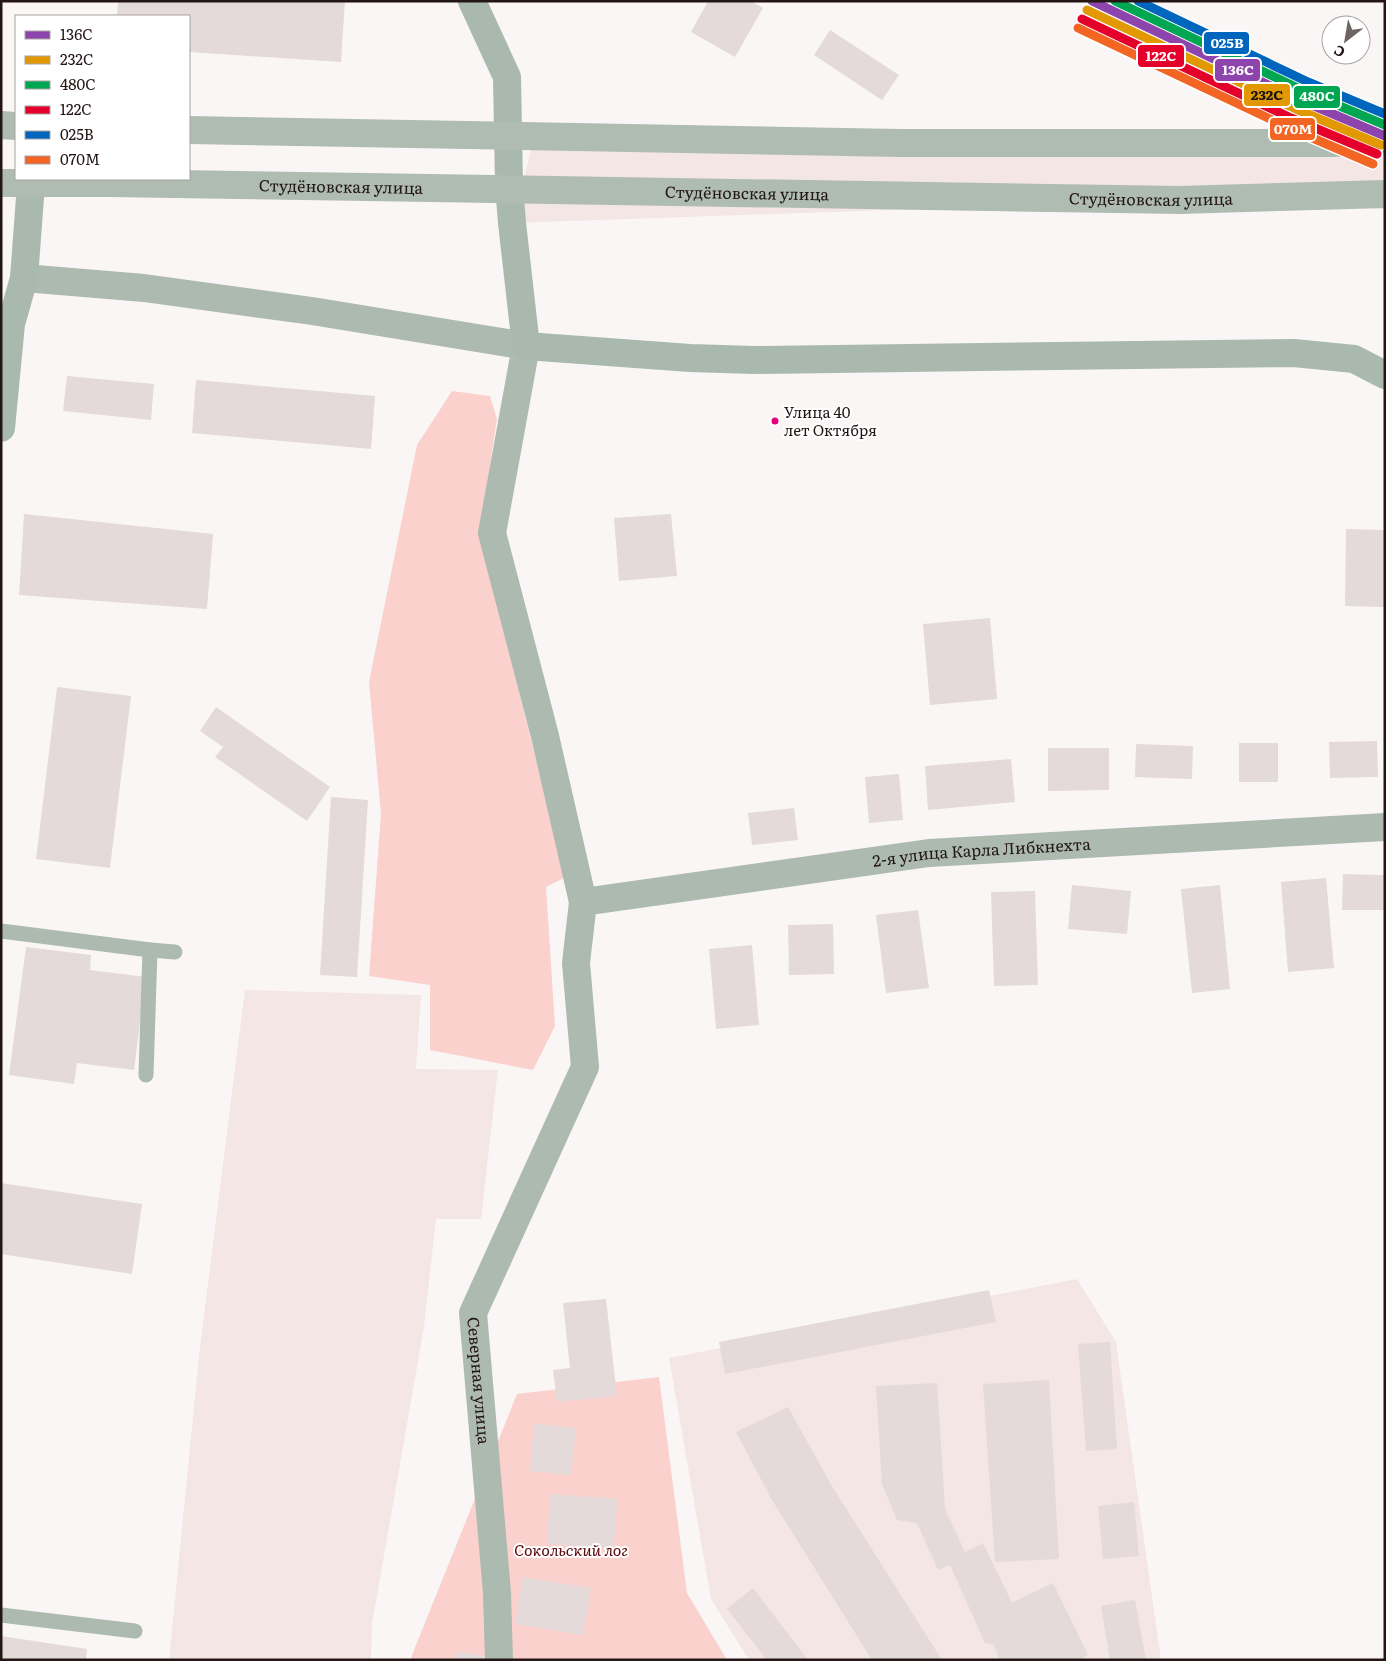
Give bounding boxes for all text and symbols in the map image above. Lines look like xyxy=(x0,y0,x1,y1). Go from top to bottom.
legend xyxy=(15,15,190,180)
north arrow xyxy=(1321,15,1371,65)
text: 136С xyxy=(60,22,93,45)
line badge: 025В xyxy=(1203,31,1250,55)
text: 025В xyxy=(1210,32,1244,52)
text: С xyxy=(1329,41,1348,63)
line badge: 122С xyxy=(1137,44,1185,68)
text: 122С xyxy=(1146,45,1176,65)
text: 232C xyxy=(60,47,93,70)
line badge: 136С xyxy=(1214,58,1261,82)
text: 136С xyxy=(1222,59,1254,79)
text: 480С xyxy=(60,72,96,95)
line badge: 232C xyxy=(1243,83,1291,107)
text: 232C xyxy=(1251,84,1283,104)
line badge: 480С xyxy=(1293,85,1341,109)
text: 480С xyxy=(1299,85,1335,105)
text: 122С xyxy=(60,97,92,120)
line badge: 070М xyxy=(1269,117,1316,141)
text: 070М xyxy=(1274,118,1312,138)
text: 025В xyxy=(60,122,94,145)
text: 070М xyxy=(60,147,100,170)
street label: Студёновская улица xyxy=(259,172,424,199)
street label: Студёновская улица xyxy=(665,179,830,205)
street label: Студёновская улица xyxy=(1069,185,1234,211)
place label: Улица 40 лет Октября xyxy=(784,400,877,441)
marker: Улица 40 лет Октября xyxy=(770,416,780,426)
street label: 2-я улица Карла Либкнехта xyxy=(871,831,1092,872)
street label: Северная улица xyxy=(462,1316,497,1446)
park label: Сокольский лог xyxy=(514,1537,628,1561)

